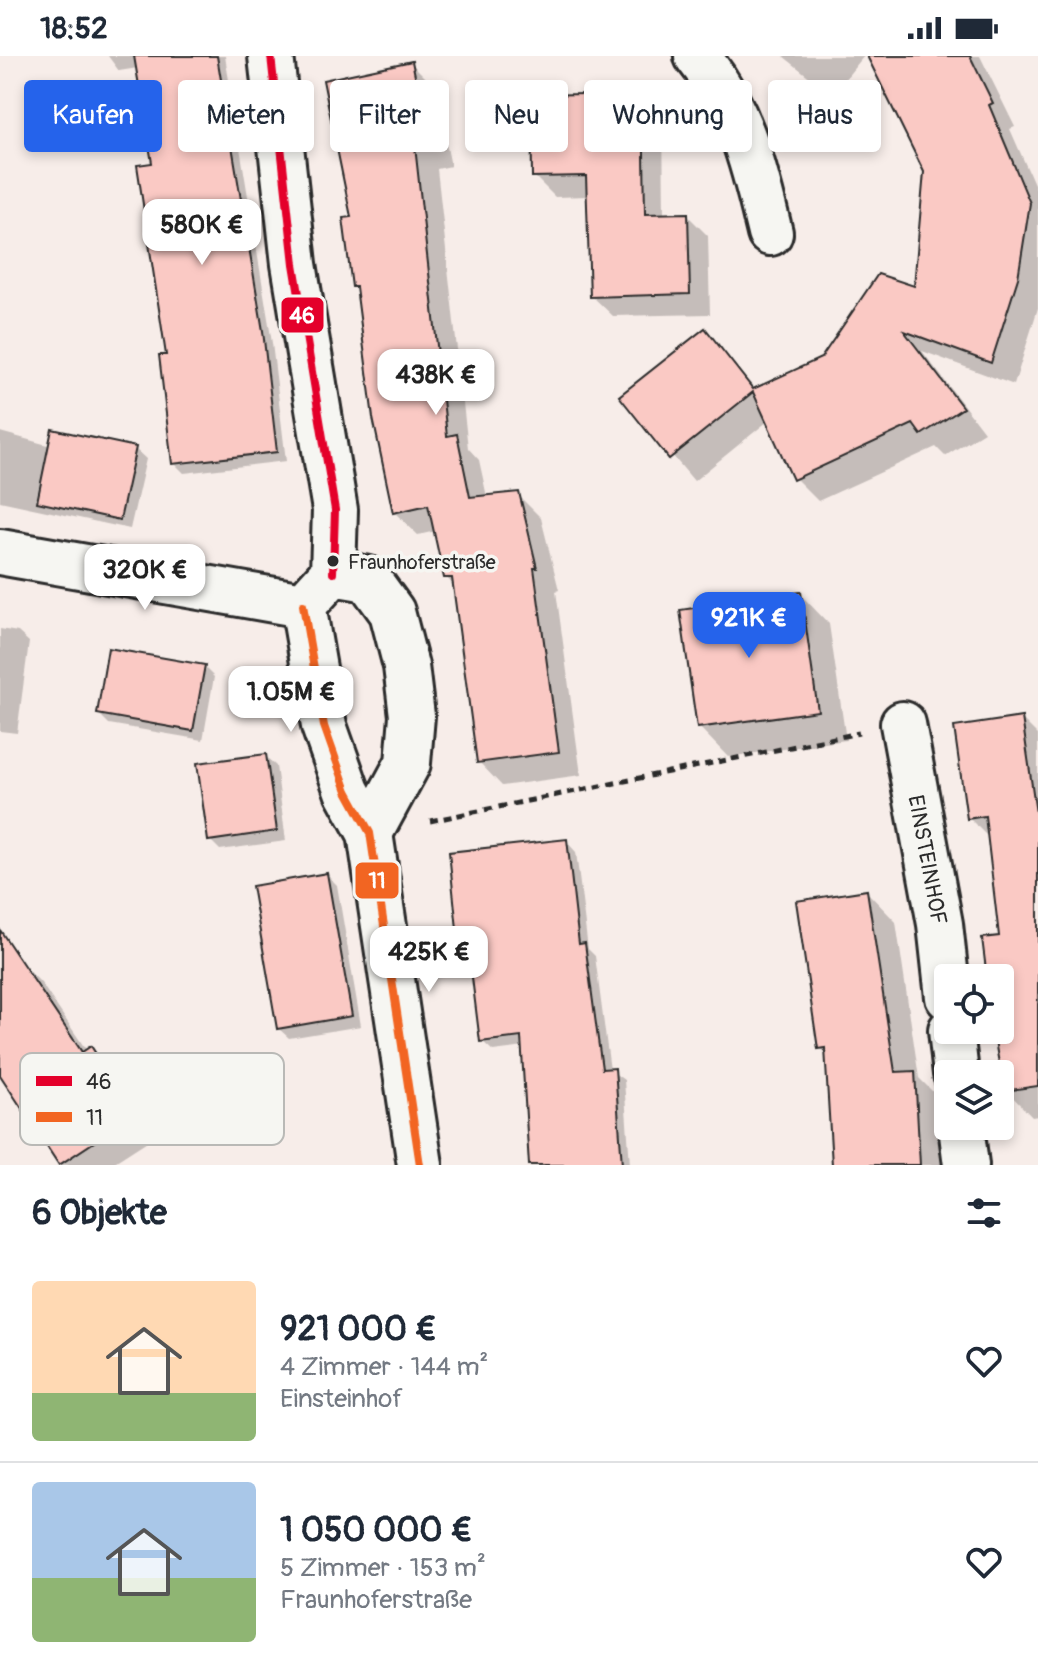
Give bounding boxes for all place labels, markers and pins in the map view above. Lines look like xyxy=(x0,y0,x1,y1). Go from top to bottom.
pin: 580K € xyxy=(137,199,267,267)
pin: 438K € xyxy=(371,349,501,417)
pin: 320K € xyxy=(80,544,210,612)
place label: Fraunhoferstraße xyxy=(348,550,496,575)
marker: Fraunhoferstraße xyxy=(325,553,341,569)
pin: 921K € xyxy=(684,592,814,660)
pin: 1.05M € xyxy=(217,666,365,734)
pin: 425K € xyxy=(364,926,494,994)

